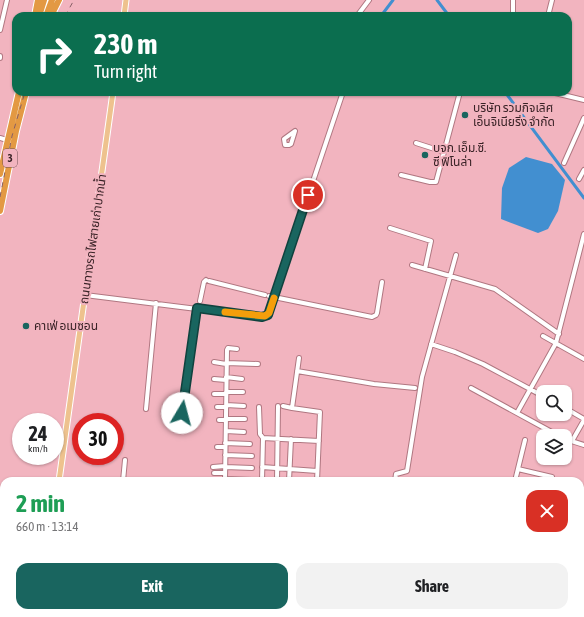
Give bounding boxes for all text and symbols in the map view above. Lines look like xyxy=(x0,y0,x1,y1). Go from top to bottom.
icon: right xyxy=(28,28,80,80)
text: 230 m xyxy=(94,28,157,60)
text: Turn right xyxy=(94,61,157,82)
place label: บริษัท รวมกิจเลิศ เอ็นจิเนียริ่ง จำกัด xyxy=(473,101,555,129)
marker: บริษัท รวมกิจเลิศ เอ็นจิเนียริ่ง จำกัด xyxy=(460,110,470,120)
place label: บจก. เอ็ม.ซี. ซี ฟิโนล่า xyxy=(433,141,486,169)
road number: 3 xyxy=(3,149,17,167)
marker: บจก. เอ็ม.ซี. ซี ฟิโนล่า xyxy=(420,150,430,160)
street label: ถนนทางรถไฟสายเก่าปากน้ำ xyxy=(75,173,109,305)
pin xyxy=(291,178,325,212)
icon: arrive xyxy=(297,184,319,206)
place label: คาเฟ่ อเมซอน xyxy=(34,319,98,333)
marker: คาเฟ่ อเมซอน xyxy=(21,321,31,331)
map controls xyxy=(536,385,572,465)
button: search xyxy=(536,385,572,421)
position arrow xyxy=(161,392,203,434)
speed limit sign: 30 xyxy=(72,413,124,465)
text: 24 xyxy=(29,422,47,445)
button: layers xyxy=(536,429,572,465)
text: km/h xyxy=(28,443,48,454)
text: 2 min xyxy=(16,490,65,517)
button: close xyxy=(526,490,568,532)
text: 660 m · 13:14 xyxy=(16,519,79,534)
button: Exit xyxy=(16,563,288,609)
button: Share xyxy=(296,563,568,609)

